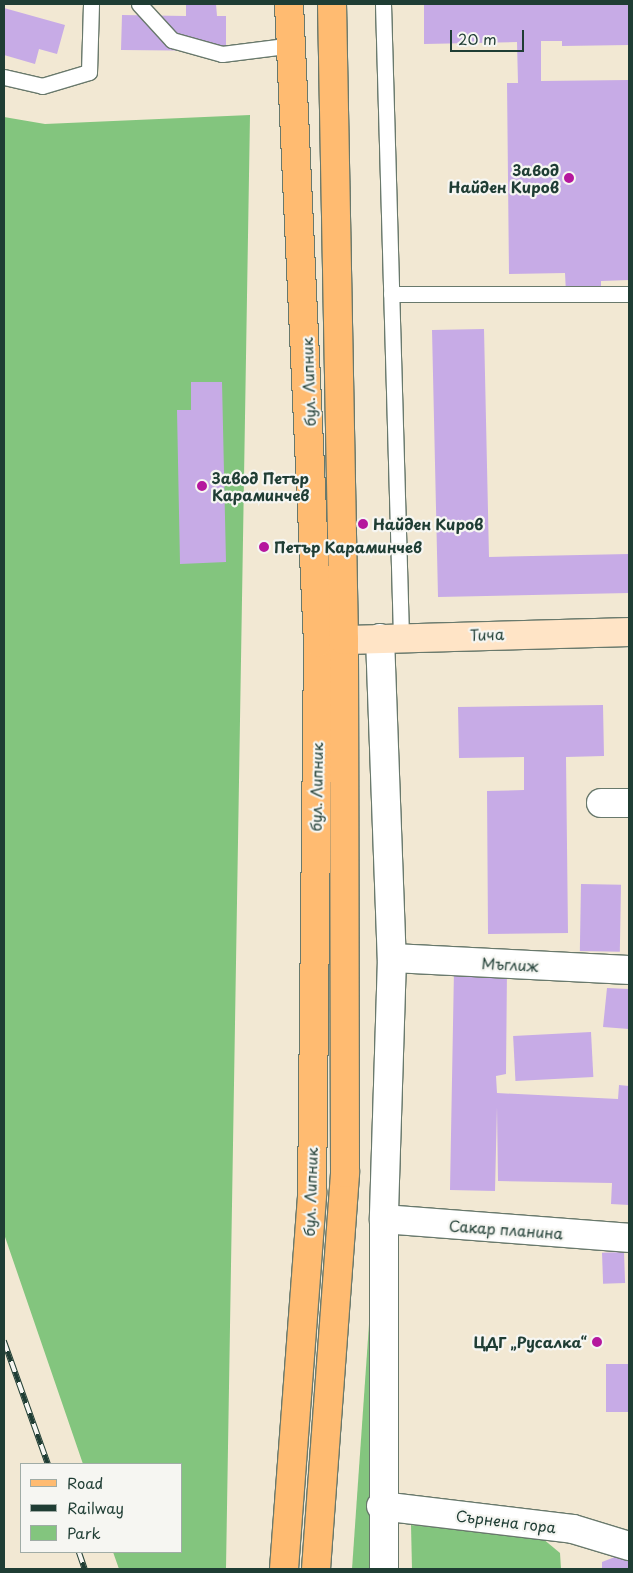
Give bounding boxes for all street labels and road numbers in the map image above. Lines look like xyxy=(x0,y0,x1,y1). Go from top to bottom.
street label: бул. Липник xyxy=(297,337,319,427)
street label: Тича xyxy=(469,624,505,644)
street label: бул. Липник xyxy=(306,742,326,832)
street label: Мъглиж xyxy=(481,954,539,974)
street label: бул. Липник xyxy=(299,1147,321,1237)
street label: Сакар планина xyxy=(448,1216,564,1242)
street label: Сърнена гора xyxy=(454,1506,558,1536)

